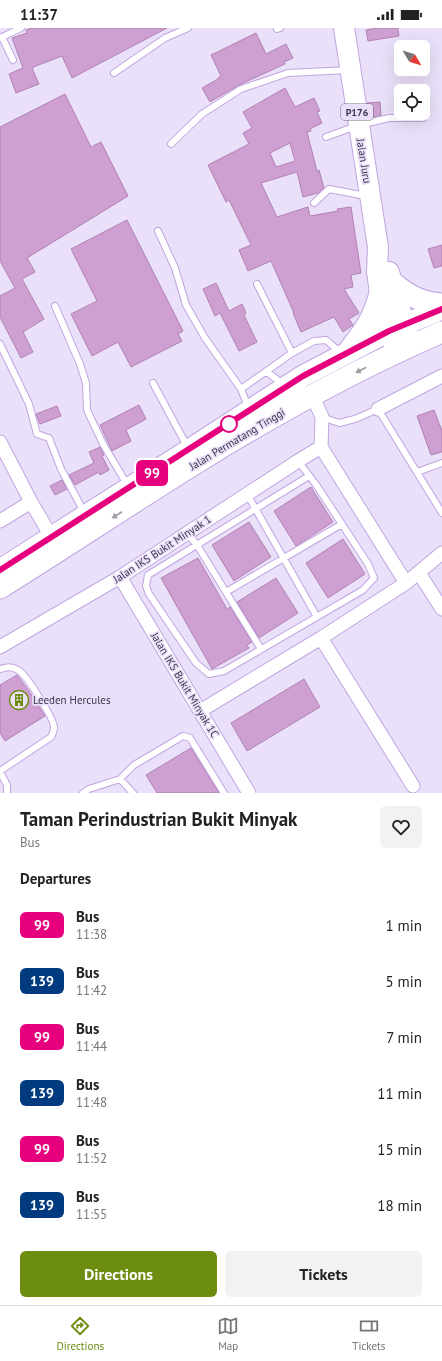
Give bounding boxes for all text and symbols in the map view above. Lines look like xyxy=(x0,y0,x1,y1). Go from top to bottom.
text: 11:37 xyxy=(20,5,58,24)
north arrow xyxy=(394,40,430,76)
map controls xyxy=(394,40,430,120)
button: locate xyxy=(394,84,430,120)
road number: P176 xyxy=(341,104,373,120)
street label: Jalan Juru xyxy=(353,137,374,184)
one-way arrow xyxy=(355,367,367,374)
street label: Jalan Permatang Tinggi xyxy=(186,405,287,474)
unlabelled marker xyxy=(220,415,238,433)
line badge: 99 xyxy=(134,460,170,486)
text: 99 xyxy=(144,464,160,482)
one-way arrow xyxy=(111,511,122,518)
street label: Jalan IKS Bukit Minyak 1 xyxy=(109,512,214,587)
street label: Jalan IKS Bukit Minyak 1C xyxy=(147,629,222,740)
building icon: Leeden Hercules xyxy=(8,689,30,711)
place label: Leeden Hercules xyxy=(33,693,111,707)
button: heart xyxy=(380,806,422,848)
text: Taman Perindustrian Bukit Minyak xyxy=(20,807,297,831)
text: Bus xyxy=(20,834,40,851)
text: Departures xyxy=(20,869,91,888)
text: Bus xyxy=(76,907,99,926)
text: 99 xyxy=(34,916,50,934)
text: 1 min xyxy=(385,916,422,935)
text: 11:38 xyxy=(76,926,107,943)
text: Bus xyxy=(76,963,99,982)
text: 139 xyxy=(30,972,54,990)
text: 5 min xyxy=(385,972,422,991)
text: 11:42 xyxy=(76,982,107,999)
text: Bus xyxy=(76,1019,99,1038)
text: 99 xyxy=(34,1028,50,1046)
text: 7 min xyxy=(386,1028,422,1047)
text: 11:44 xyxy=(76,1038,107,1055)
text: Bus xyxy=(76,1075,99,1094)
text: 139 xyxy=(30,1084,54,1102)
text: 11 min xyxy=(377,1084,422,1103)
text: 11:48 xyxy=(76,1094,107,1111)
text: Bus xyxy=(76,1131,99,1150)
text: 99 xyxy=(34,1140,50,1158)
text: 15 min xyxy=(377,1140,422,1159)
text: 11:52 xyxy=(76,1150,107,1167)
text: Bus xyxy=(76,1187,99,1206)
text: 139 xyxy=(30,1196,54,1214)
text: 18 min xyxy=(377,1196,422,1215)
text: 11:55 xyxy=(76,1206,107,1223)
button: Directions xyxy=(20,1251,217,1297)
button: Tickets xyxy=(225,1251,422,1297)
tab: Directions xyxy=(57,1315,104,1353)
tab: Map xyxy=(217,1315,239,1353)
tab: Tickets xyxy=(352,1315,385,1353)

